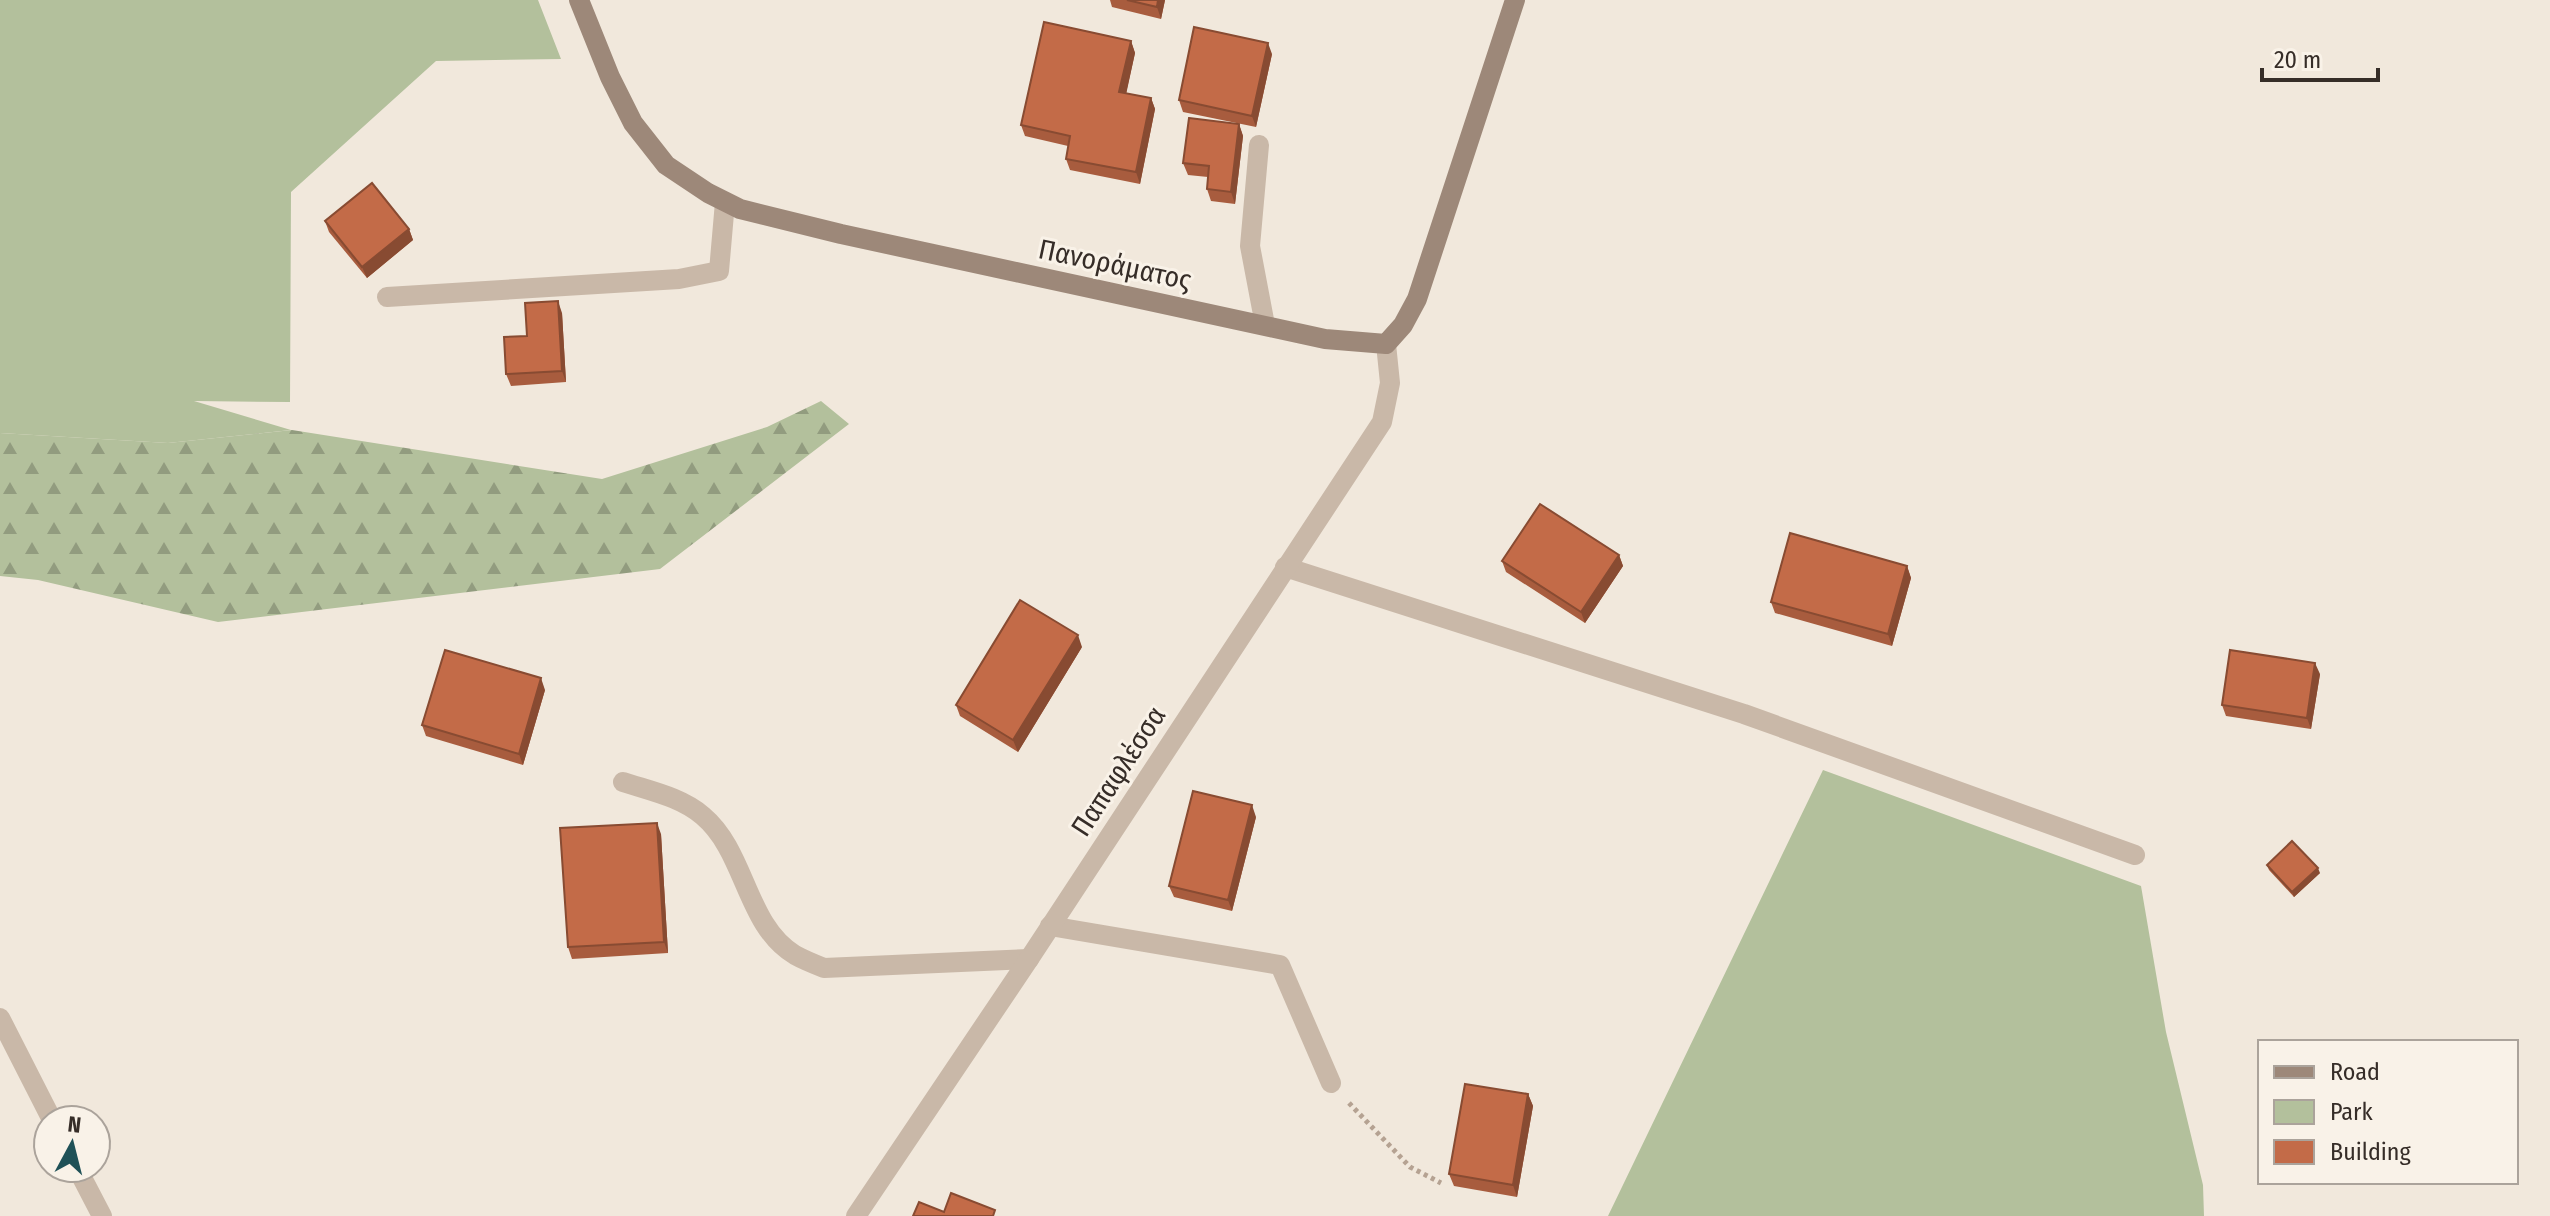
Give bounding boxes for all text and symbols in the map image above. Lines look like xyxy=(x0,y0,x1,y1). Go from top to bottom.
scale bar xyxy=(2262,32,2378,82)
text: 20 m xyxy=(2274,46,2321,74)
street label: Πανοράματος xyxy=(1036,232,1194,297)
street label: Παπαφλέσσα xyxy=(1064,700,1173,842)
legend xyxy=(2258,1040,2518,1184)
text: Road xyxy=(2330,1058,2380,1086)
text: Park xyxy=(2330,1098,2373,1126)
north arrow xyxy=(32,1104,112,1184)
text: N xyxy=(66,1110,83,1139)
text: Building xyxy=(2330,1138,2412,1166)

